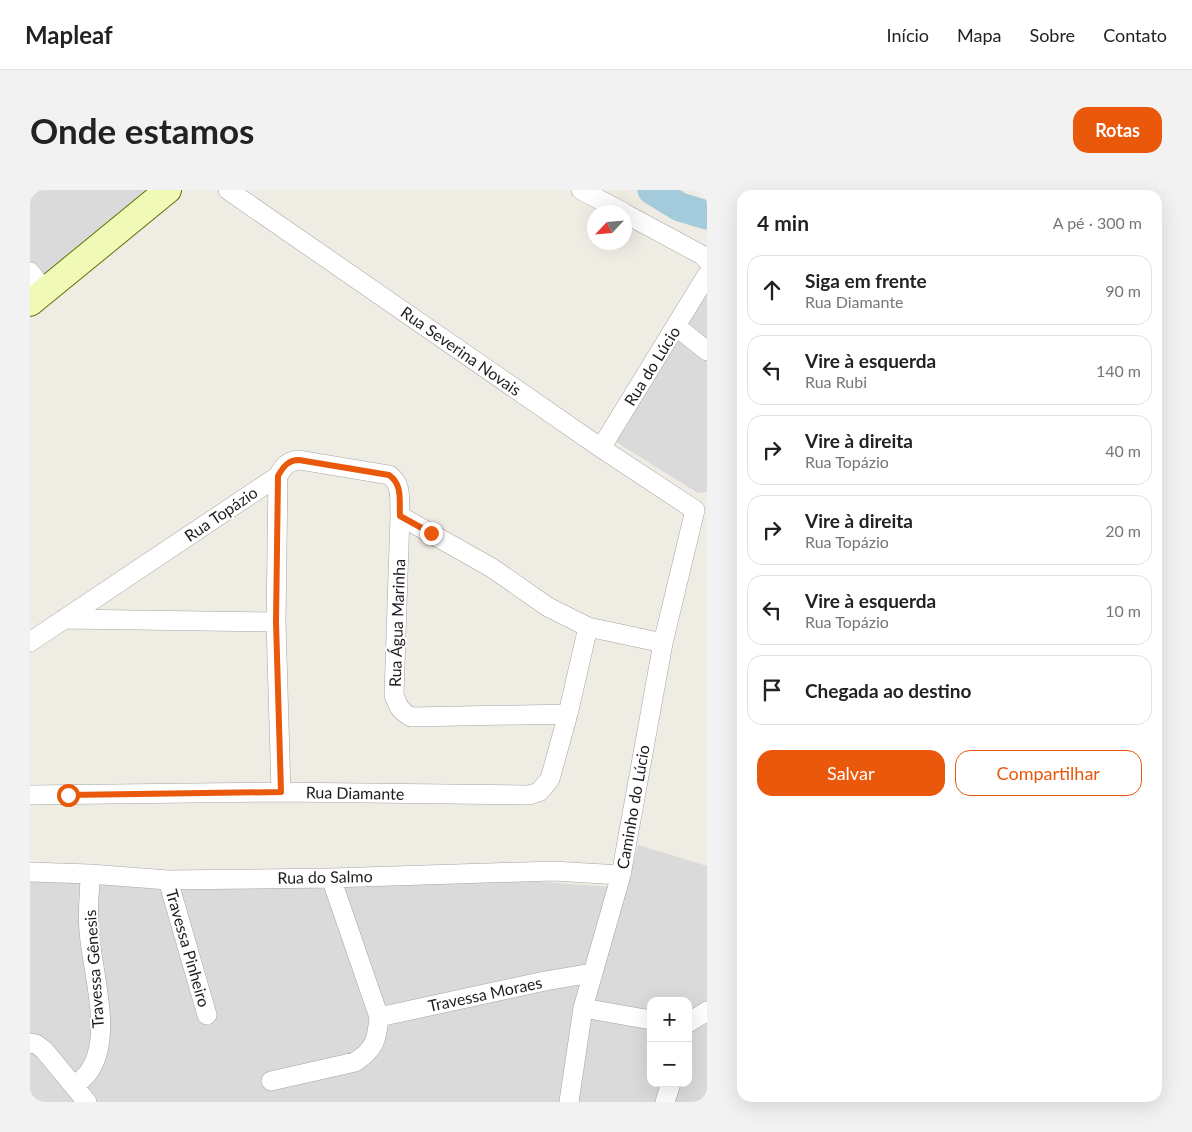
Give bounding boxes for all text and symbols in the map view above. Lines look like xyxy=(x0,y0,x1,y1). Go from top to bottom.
text: Mapleaf xyxy=(25,20,113,49)
text: Início xyxy=(887,24,929,46)
text: Mapa xyxy=(957,24,1001,46)
text: Sobre xyxy=(1029,24,1075,46)
text: Contato xyxy=(1103,24,1167,46)
button: Rotas xyxy=(1073,107,1162,153)
text: Onde estamos xyxy=(30,109,254,151)
north arrow xyxy=(587,205,632,250)
text: 4 min xyxy=(757,210,809,235)
text: A pé · 300 m xyxy=(1053,213,1142,232)
text: Siga em frente xyxy=(805,269,927,292)
icon: ahead xyxy=(758,276,786,304)
text: 90 m xyxy=(1105,281,1141,300)
text: Rua Diamante xyxy=(805,292,904,311)
street label: Rua Severina Novais xyxy=(398,302,525,399)
street label: Rua do Lúcio xyxy=(620,323,683,409)
text: Vire à esquerda xyxy=(805,349,936,372)
icon: left xyxy=(758,356,786,384)
text: 140 m xyxy=(1096,361,1141,380)
text: Rua Rubi xyxy=(805,372,867,391)
text: Vire à direita xyxy=(805,429,913,452)
icon: right xyxy=(758,436,786,464)
text: 40 m xyxy=(1105,441,1141,460)
text: Rua Topázio xyxy=(805,452,889,471)
street label: Rua Topázio xyxy=(181,482,261,545)
text: Vire à direita xyxy=(805,509,913,532)
icon: right xyxy=(758,516,786,544)
text: 20 m xyxy=(1105,521,1141,540)
route end xyxy=(420,522,443,545)
text: Rua Topázio xyxy=(805,532,889,551)
street label: Rua Água Marinha xyxy=(385,559,408,687)
text: Vire à esquerda xyxy=(805,589,936,612)
icon: left xyxy=(758,596,786,624)
text: 10 m xyxy=(1105,601,1141,620)
text: Rua Topázio xyxy=(805,612,889,631)
icon: arrive xyxy=(758,676,786,704)
text: Chegada ao destino xyxy=(805,679,971,702)
street label: Caminho do Lúcio xyxy=(612,743,653,871)
button: Salvar xyxy=(757,750,945,796)
button: Compartilhar xyxy=(955,750,1142,796)
street label: Rua Diamante xyxy=(306,782,404,803)
route start xyxy=(57,784,80,807)
street label: Rua do Salmo xyxy=(277,866,373,887)
street label: Travessa Pinheiro xyxy=(163,887,214,1009)
street label: Travessa Gênesis xyxy=(80,909,107,1029)
street label: Travessa Moraes xyxy=(426,972,544,1015)
map controls xyxy=(647,997,692,1087)
button: + xyxy=(647,997,692,1042)
button: − xyxy=(647,1042,692,1087)

